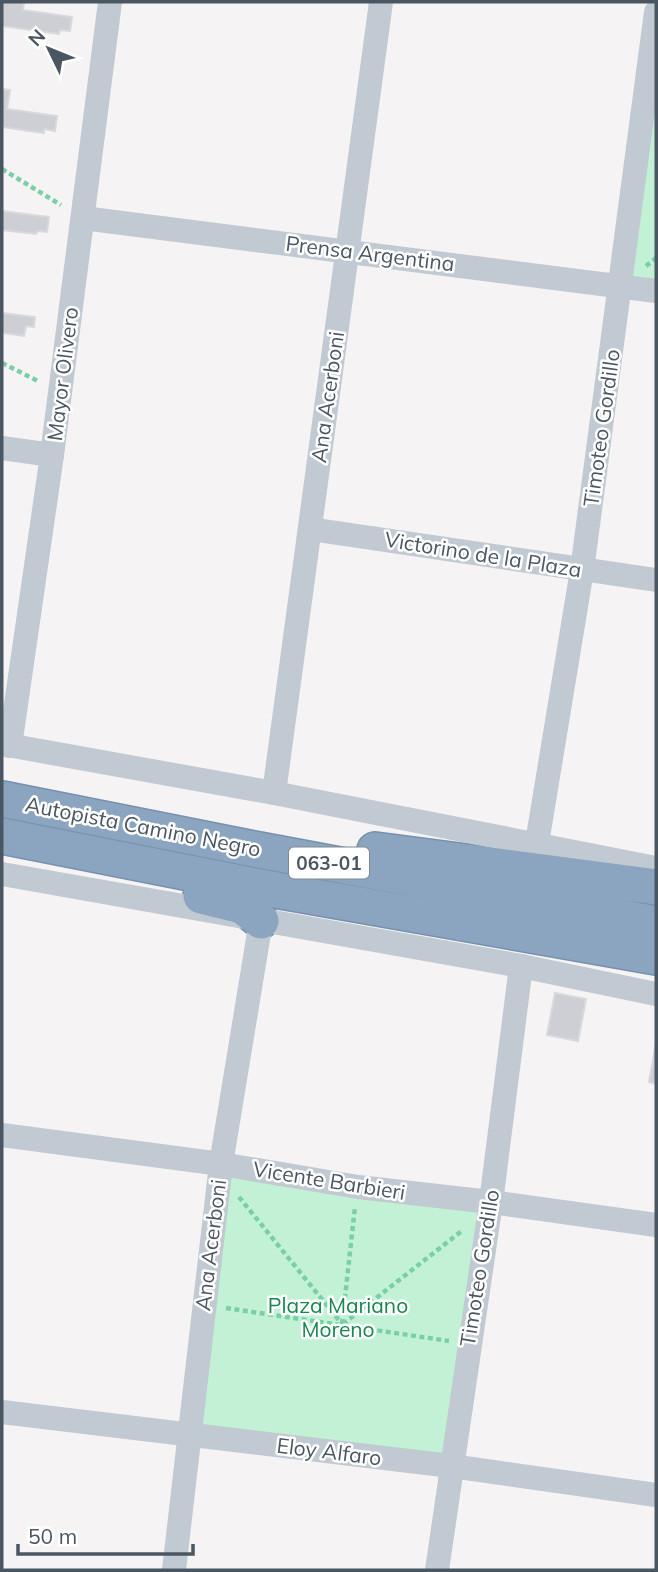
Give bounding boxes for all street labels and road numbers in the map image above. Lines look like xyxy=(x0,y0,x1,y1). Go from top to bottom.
street label: Prensa Argentina xyxy=(284,230,456,276)
street label: Mayor Olivero xyxy=(41,305,83,442)
street label: Ana Acerboni xyxy=(305,330,349,464)
street label: Timoteo Gordillo xyxy=(577,348,625,508)
street label: Victorino de la Plaza xyxy=(383,526,583,582)
street label: Autopista Camino Negro xyxy=(23,790,263,862)
road number: 063-01 xyxy=(289,848,369,878)
street label: Vicente Barbieri xyxy=(251,1155,407,1205)
street label: Ana Acerboni xyxy=(189,1178,231,1312)
street label: Timoteo Gordillo xyxy=(454,1188,504,1348)
street label: Eloy Alfaro xyxy=(275,1432,383,1470)

